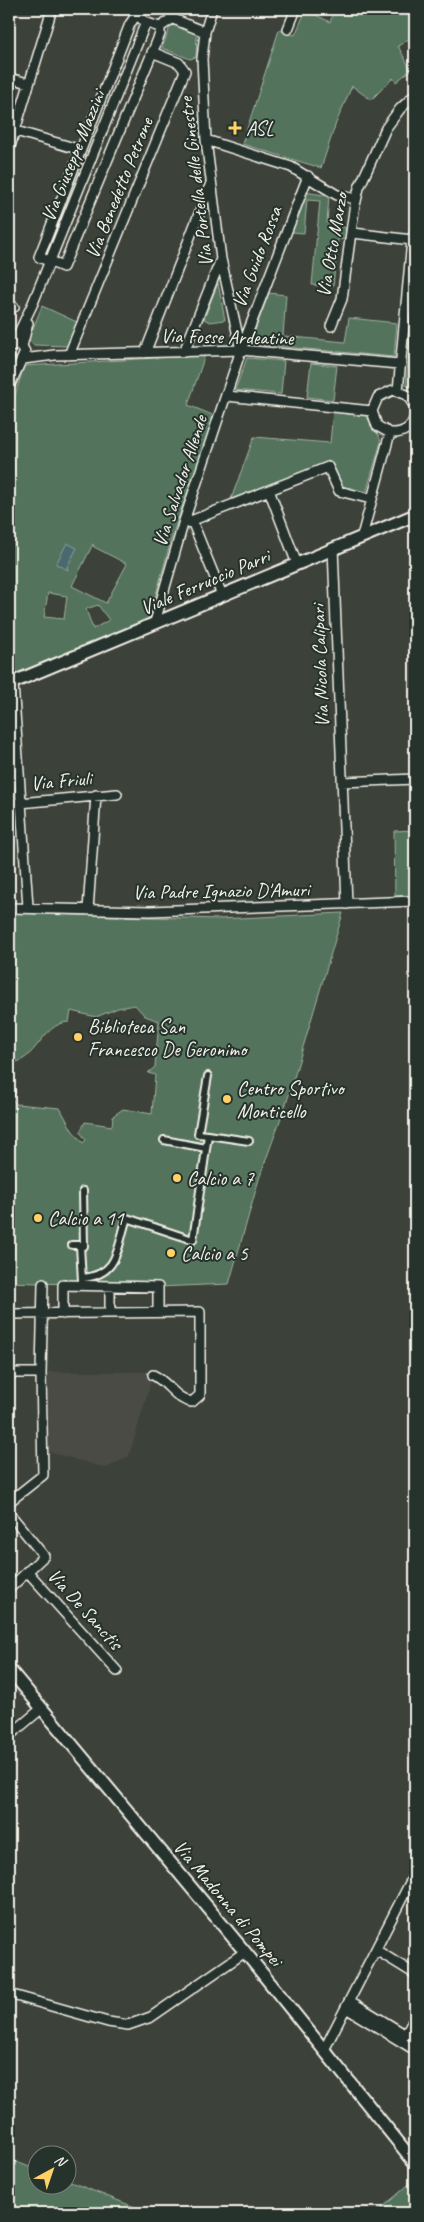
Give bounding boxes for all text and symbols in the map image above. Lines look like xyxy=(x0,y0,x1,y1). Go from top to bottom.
street label: Via Giuseppe Mazzini xyxy=(35,85,112,225)
street label: Via Portella delle Ginestre xyxy=(173,94,219,268)
street label: Via Benedetto Petrone xyxy=(79,112,159,262)
place label: ASL xyxy=(246,116,274,141)
marker: ASL xyxy=(228,121,242,135)
street label: Via Otto Marzo xyxy=(311,189,354,299)
street label: Via Guido Rossa xyxy=(226,202,288,311)
street label: Via Fosse Ardeatine xyxy=(160,323,295,351)
street label: Via Salvador Allende xyxy=(147,411,213,550)
street label: Viale Ferruccio Parri xyxy=(137,543,275,620)
street label: Via Nicola Calipari xyxy=(305,602,335,728)
street label: Via Friuli xyxy=(30,766,95,796)
street label: Via Padre Ignazio D'Amuri xyxy=(132,877,312,905)
place label: Biblioteca San Francesco De Geronimo xyxy=(88,1014,248,1062)
marker: Biblioteca San Francesco De Geronimo xyxy=(72,1031,84,1043)
place label: Centro Sportivo Monticello xyxy=(237,1076,345,1124)
marker: Centro Sportivo Monticello xyxy=(221,1093,233,1105)
place label: Calcio a 7 xyxy=(187,1166,255,1191)
marker: Calcio a 7 xyxy=(171,1172,183,1184)
place label: Calcio a 11 xyxy=(48,1206,125,1231)
marker: Calcio a 11 xyxy=(32,1212,44,1224)
place label: Calcio a 5 xyxy=(181,1241,249,1266)
marker: Calcio a 5 xyxy=(165,1247,177,1259)
street label: Via De Sanctis xyxy=(42,1563,129,1656)
street label: Via Madonna di Pompei xyxy=(168,1835,289,1973)
north arrow xyxy=(28,2144,78,2194)
text: N xyxy=(51,2151,71,2171)

